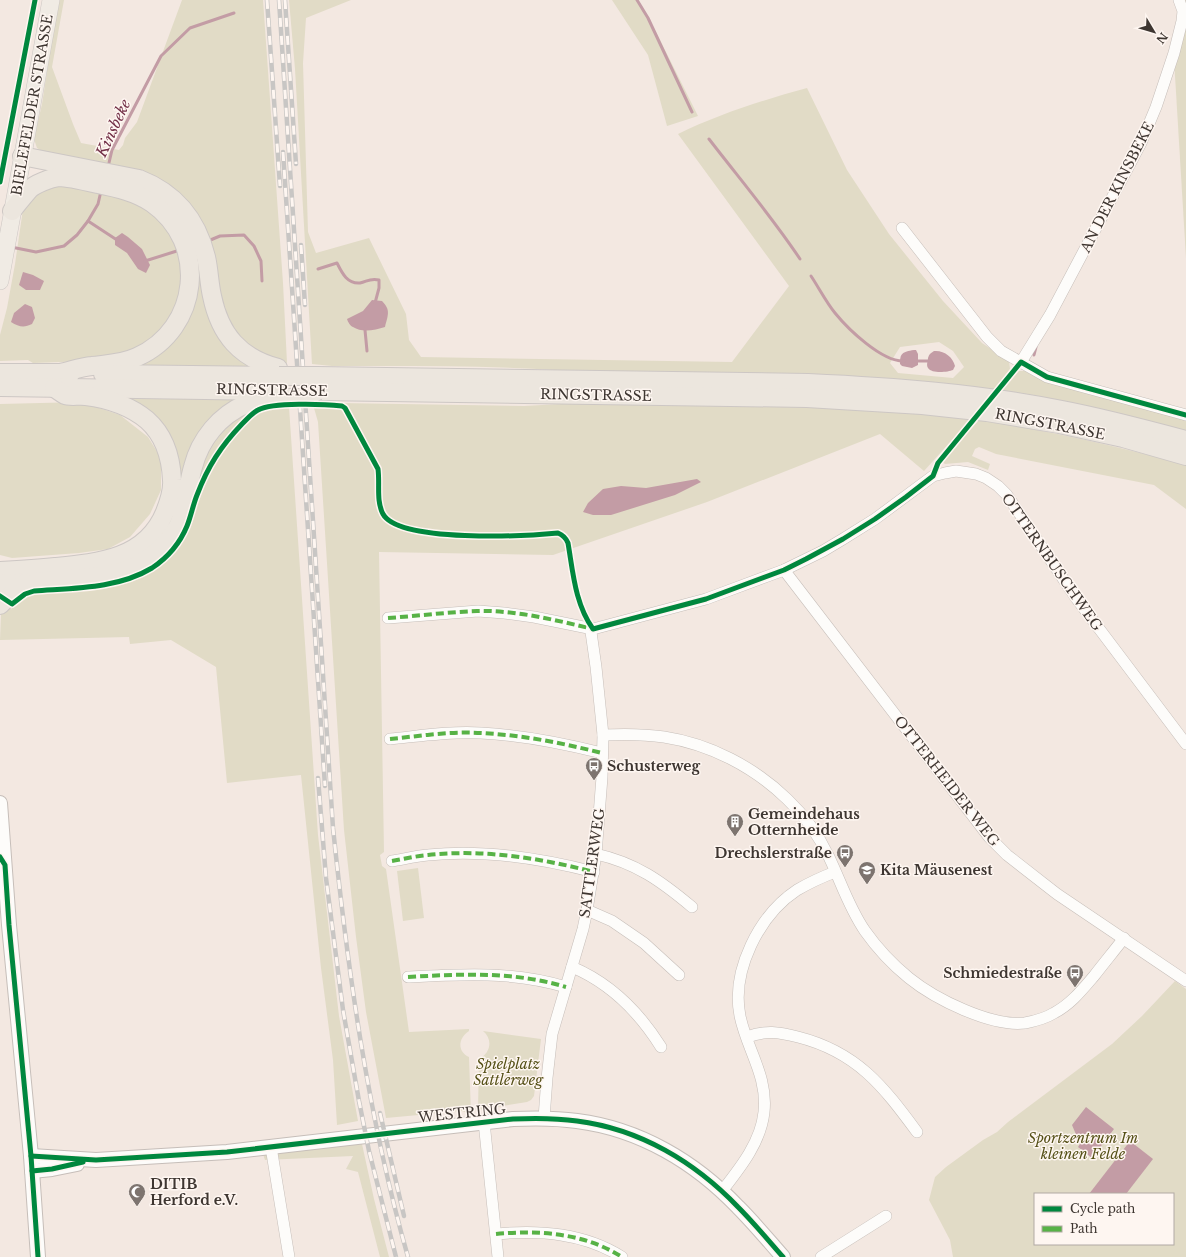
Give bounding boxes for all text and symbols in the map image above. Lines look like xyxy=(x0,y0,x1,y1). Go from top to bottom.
north arrow xyxy=(1134,12,1174,52)
street label: BIELEFELDER STRASSE xyxy=(7,13,57,197)
text: N xyxy=(1153,30,1171,47)
water label: Kinsbeke xyxy=(91,96,135,161)
street label: AN DER KINSBEKE xyxy=(1076,119,1158,256)
street label: RINGSTRASSE xyxy=(216,380,328,400)
street label: RINGSTRASSE xyxy=(540,385,652,405)
street label: RINGSTRASSE xyxy=(993,405,1107,443)
street label: OTTERNBUSCHWEG xyxy=(998,490,1106,634)
street label: OTTERHEIDER WEG xyxy=(890,712,1004,850)
bus stop icon: Schusterweg xyxy=(584,756,604,781)
place label: Schusterweg xyxy=(607,757,701,775)
place label: Gemeindehaus Otternheide xyxy=(748,805,860,839)
street label: SATTLERWEG xyxy=(575,807,609,919)
building icon: Gemeindehaus Otternheide xyxy=(725,812,745,837)
bus stop icon: Drechslerstraße xyxy=(835,843,855,868)
place label: Drechslerstraße xyxy=(714,844,832,862)
school or university icon: Kita Mäusenest xyxy=(857,860,877,885)
place label: Kita Mäusenest xyxy=(880,861,993,879)
bus stop icon: Schmiedestraße xyxy=(1065,963,1085,988)
place label: Schmiedestraße xyxy=(943,964,1062,982)
park label: Spielplatz Sattlerweg xyxy=(473,1055,544,1089)
street label: WESTRING xyxy=(416,1099,507,1127)
park label: Sportzentrum Im kleinen Felde xyxy=(1028,1129,1138,1163)
place label: DITIB Herford e.V. xyxy=(150,1175,238,1209)
mosque icon: DITIB Herford e.V. xyxy=(127,1182,147,1207)
legend xyxy=(1034,1193,1174,1245)
text: Cycle path xyxy=(1070,1201,1135,1216)
text: Path xyxy=(1070,1221,1098,1236)

